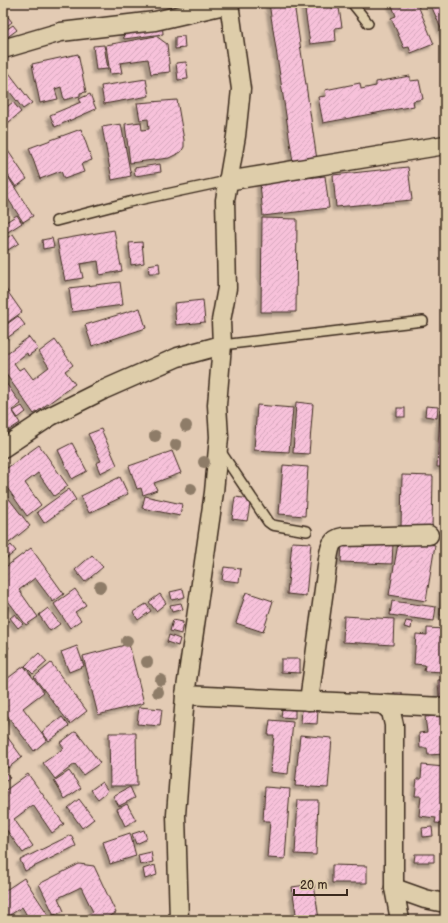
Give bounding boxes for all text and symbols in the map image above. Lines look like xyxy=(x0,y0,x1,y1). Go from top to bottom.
scale bar xyxy=(294,871,347,897)
text: 20 m xyxy=(300,878,327,893)

